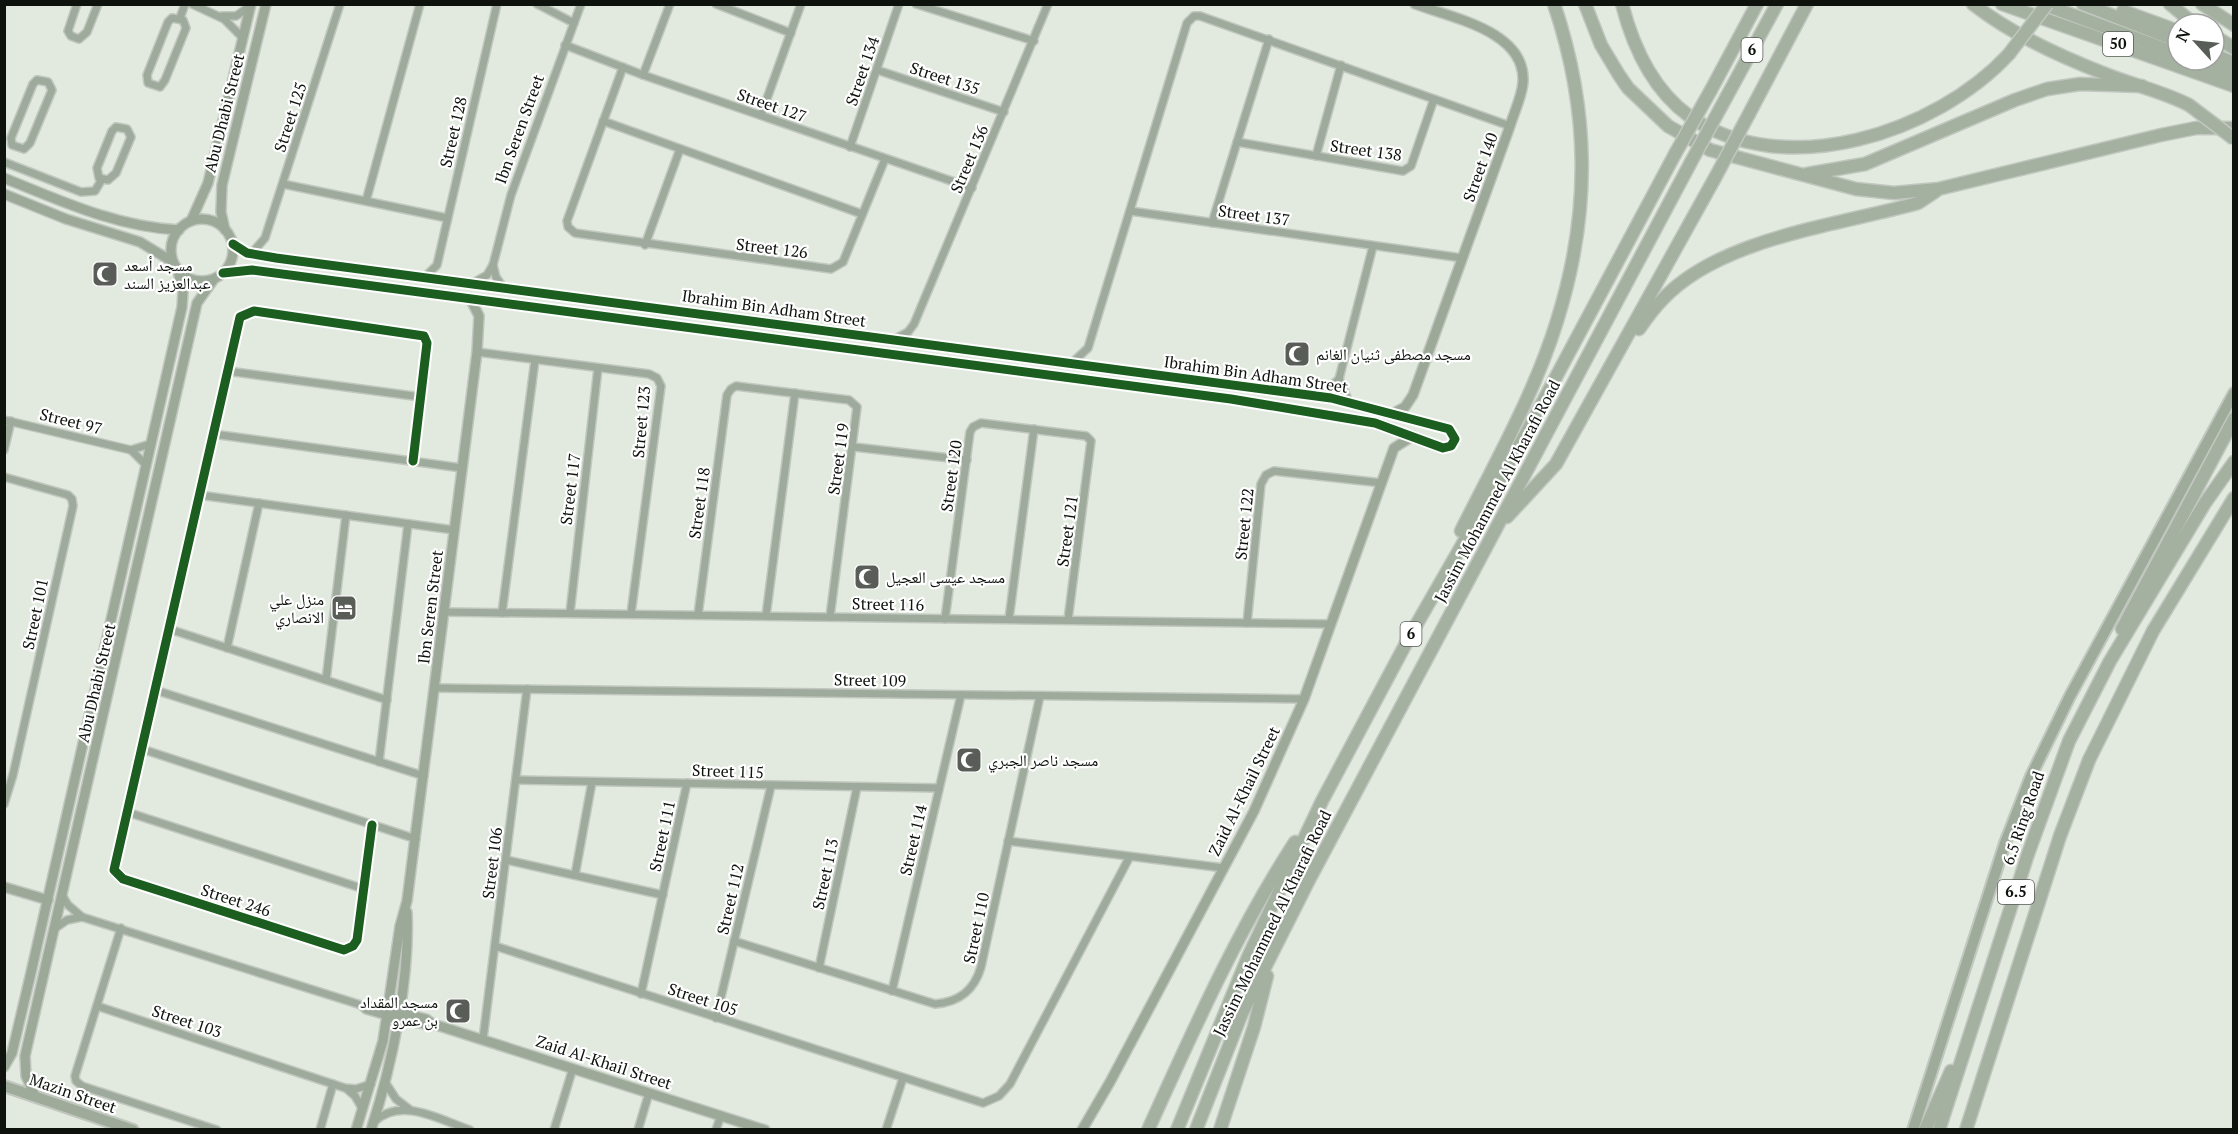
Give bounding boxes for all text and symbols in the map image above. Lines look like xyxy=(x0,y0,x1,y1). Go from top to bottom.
north arrow xyxy=(2166,12,2226,72)
text: N xyxy=(2170,25,2195,46)
road number: 50 xyxy=(2103,32,2133,56)
street label: Street 134 xyxy=(840,33,884,109)
road number: 6 xyxy=(1742,38,1762,62)
street label: Abu Dhabi Street xyxy=(199,51,249,175)
street label: Street 135 xyxy=(907,56,983,100)
street label: Ibn Seren Street xyxy=(489,71,549,187)
street label: Street 125 xyxy=(268,79,312,155)
street label: Street 127 xyxy=(734,83,810,127)
street label: Street 128 xyxy=(434,94,472,170)
street label: Street 136 xyxy=(945,121,993,197)
street label: Street 140 xyxy=(1457,129,1503,205)
street label: Street 138 xyxy=(1329,134,1403,166)
street label: Street 137 xyxy=(1217,199,1291,231)
street label: Street 126 xyxy=(735,233,810,263)
place label: مسجد أسعد عبدالعزيز السند xyxy=(124,254,211,294)
mosque icon: مسجد أسعد عبدالعزيز السند xyxy=(90,259,120,289)
street label: Ibrahim Bin Adham Street xyxy=(680,284,868,332)
mosque icon: مسجد مصطفى ثنيان الغانم xyxy=(1282,339,1312,369)
place label: مسجد مصطفى ثنيان الغانم xyxy=(1316,343,1471,365)
street label: Ibrahim Bin Adham Street xyxy=(1162,350,1350,398)
street label: Jassim Mohammed Al Kharafi Road xyxy=(1429,376,1565,606)
street label: Street 123 xyxy=(627,385,655,459)
street label: Street 97 xyxy=(37,403,105,439)
street label: Street 119 xyxy=(822,422,854,496)
street label: Street 120 xyxy=(935,439,967,513)
street label: Street 117 xyxy=(555,452,585,526)
street label: Street 118 xyxy=(683,466,715,540)
street label: Street 122 xyxy=(1229,487,1259,561)
street label: Street 121 xyxy=(1051,494,1083,568)
street label: Ibn Seren Street xyxy=(412,549,448,665)
mosque icon: مسجد عيسى العجيل xyxy=(852,562,882,592)
place label: مسجد عيسى العجيل xyxy=(886,566,1005,588)
street label: Street 101 xyxy=(17,576,53,652)
place label: منزل علي الانصاري xyxy=(269,588,324,630)
street label: Street 116 xyxy=(852,592,925,616)
hotel icon: منزل علي الانصاري xyxy=(329,593,359,623)
street label: Abu Dhabi Street xyxy=(72,621,120,745)
road number: 6 xyxy=(1400,622,1422,646)
street label: Street 109 xyxy=(834,668,906,692)
street label: Zaid Al-Khail Street xyxy=(1203,722,1285,859)
mosque icon: مسجد ناصر الجبري xyxy=(954,745,984,775)
place label: مسجد ناصر الجبري xyxy=(988,749,1098,773)
street label: Street 115 xyxy=(692,759,764,783)
street label: 6.5 Ring Road xyxy=(1997,768,2049,868)
street label: Street 111 xyxy=(644,798,680,874)
street label: Street 114 xyxy=(894,802,932,878)
street label: Jassim Mohammed Al Kharafi Road xyxy=(1208,806,1337,1040)
street label: Street 106 xyxy=(477,825,507,900)
street label: Street 113 xyxy=(807,836,843,912)
street label: Street 112 xyxy=(711,861,749,937)
street label: Street 246 xyxy=(198,878,274,922)
road number: 6.5 xyxy=(1998,880,2034,904)
street label: Street 110 xyxy=(958,890,994,966)
street label: Street 105 xyxy=(665,977,741,1021)
place label: مسجد المقداد بن عمرو xyxy=(360,991,438,1031)
mosque icon: مسجد المقداد بن عمرو xyxy=(443,996,473,1026)
street label: Street 103 xyxy=(149,999,225,1043)
street label: Zaid Al-Khail Street xyxy=(533,1030,675,1094)
street label: Mazin Street xyxy=(27,1068,120,1118)

